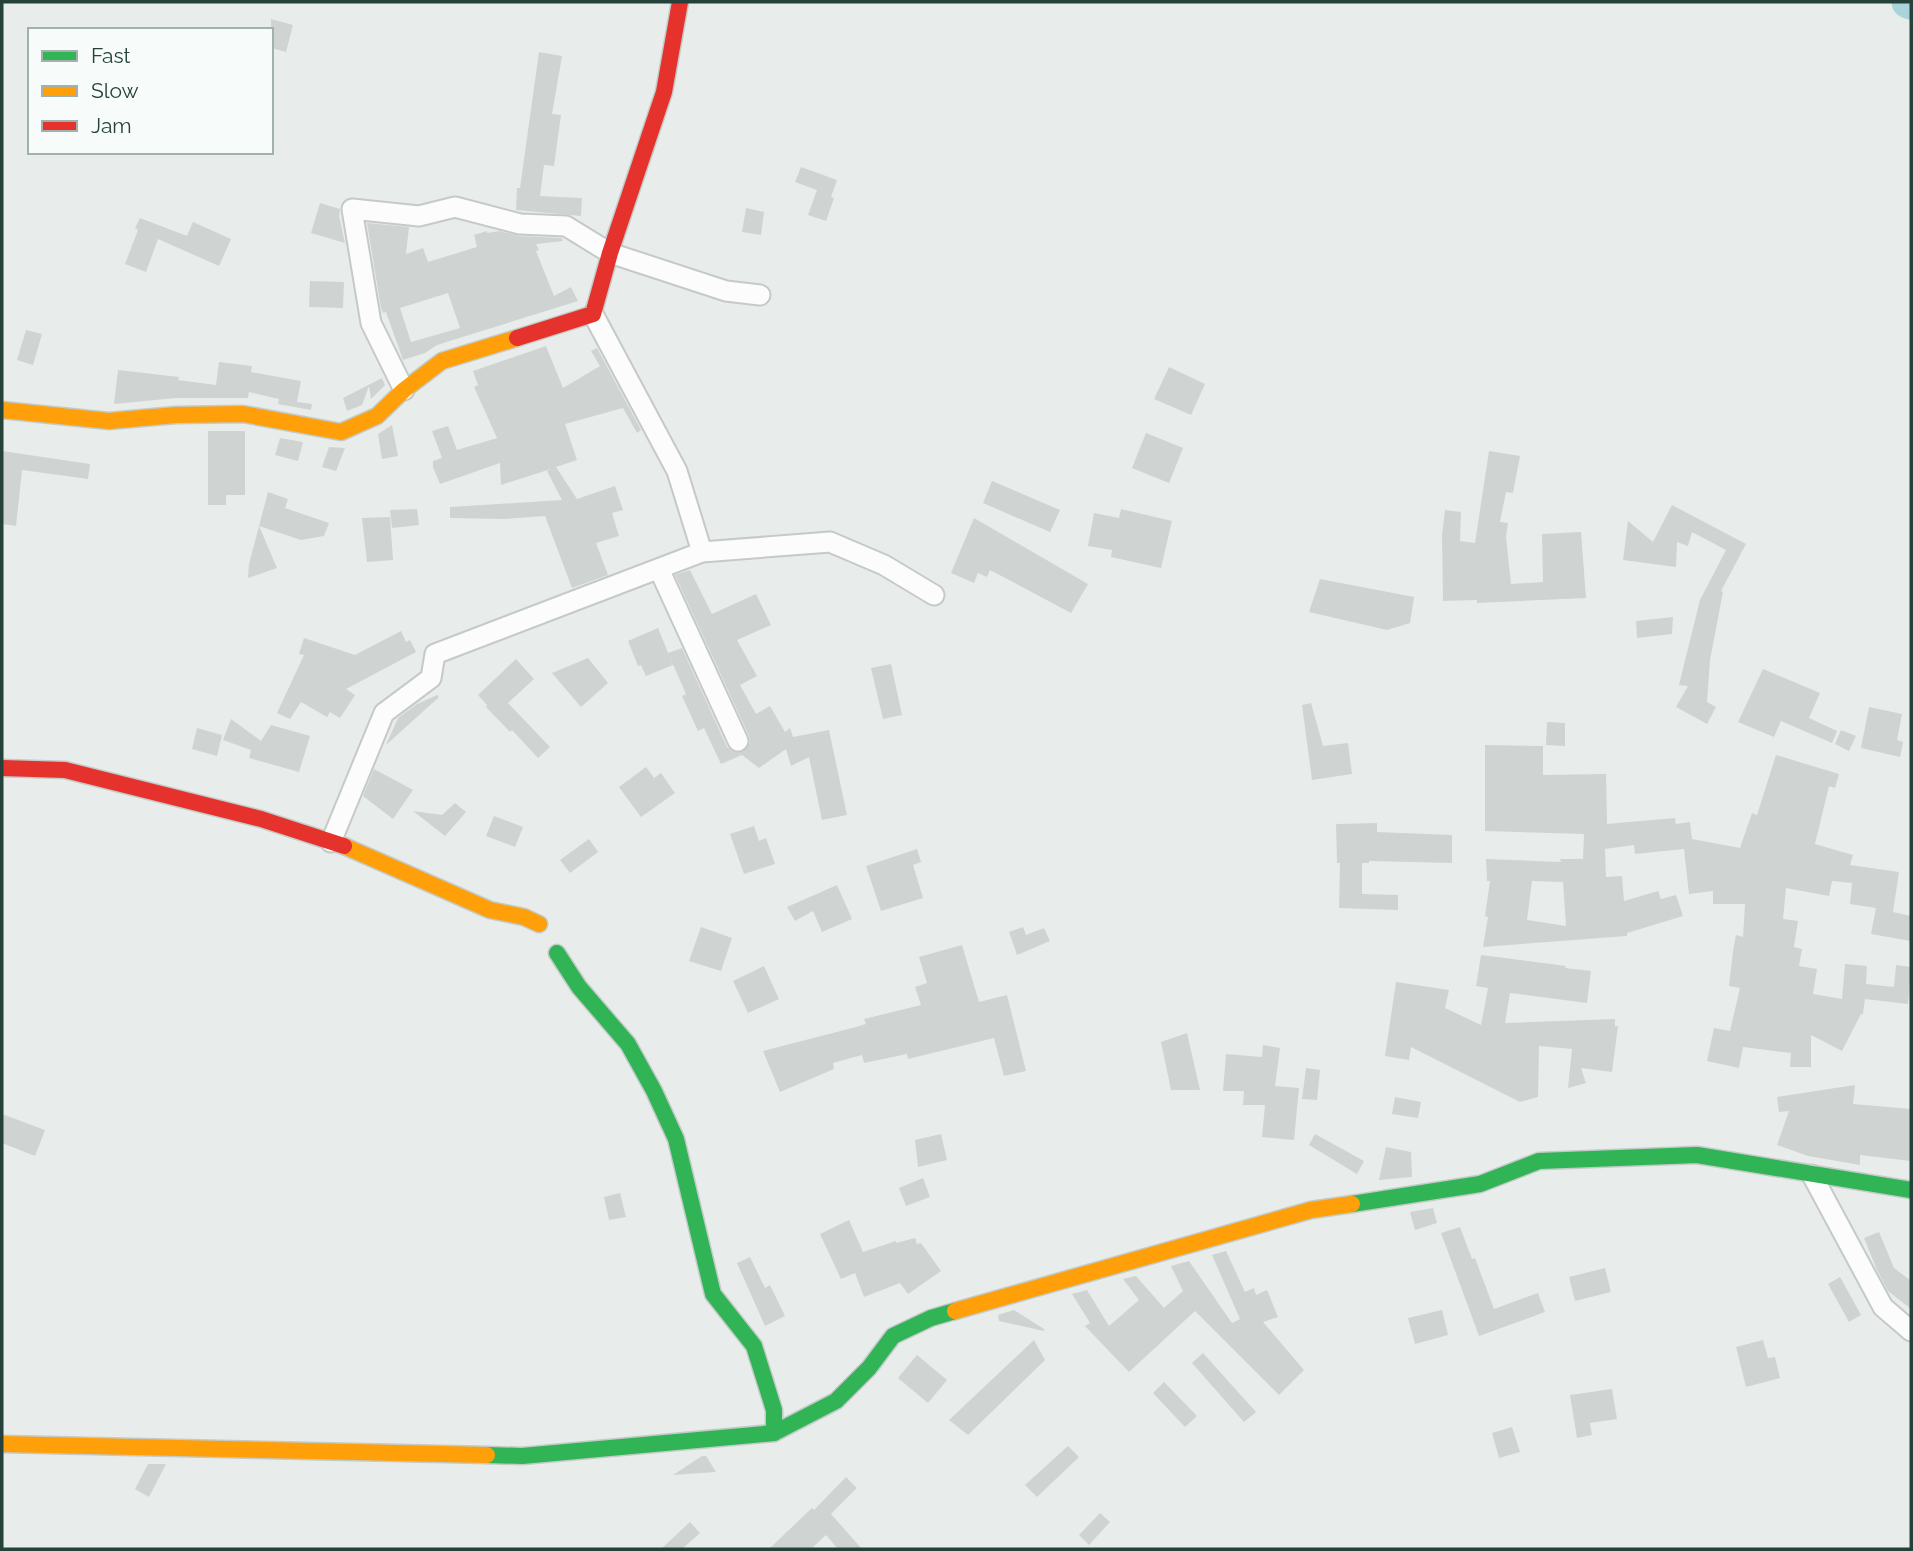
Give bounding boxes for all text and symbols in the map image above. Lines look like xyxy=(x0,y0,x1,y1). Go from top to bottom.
legend xyxy=(28,28,273,154)
text: Fast xyxy=(91,43,131,68)
text: Slow xyxy=(91,78,139,103)
text: Jam xyxy=(91,113,132,138)

